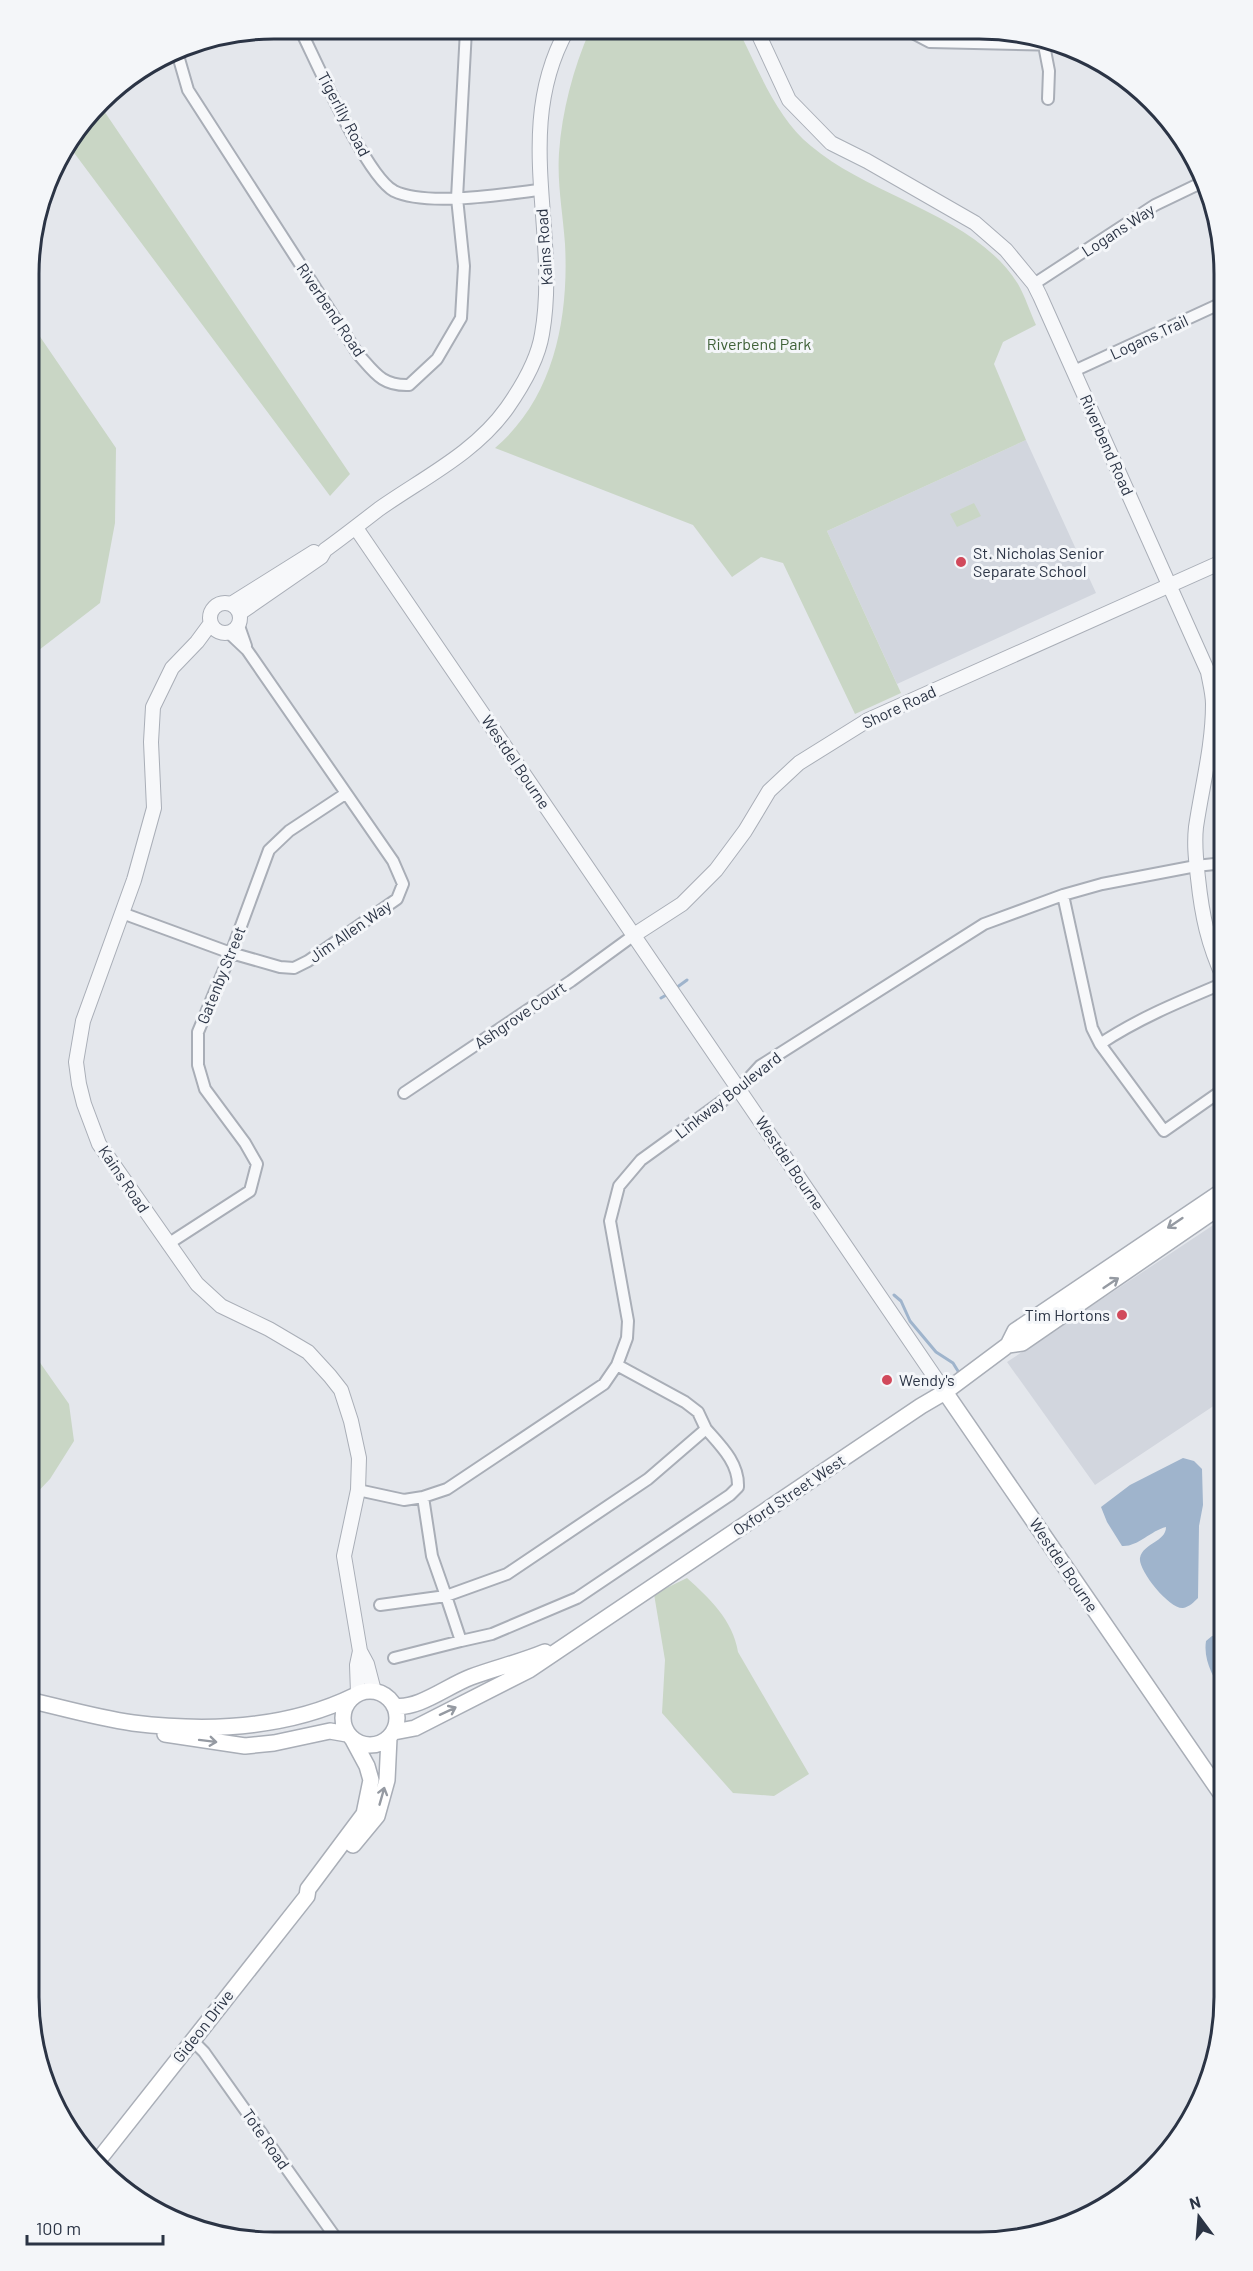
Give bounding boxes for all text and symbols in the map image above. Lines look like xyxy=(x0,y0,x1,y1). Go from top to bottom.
street label: Tigerlily Road xyxy=(314,68,375,159)
street label: Logans Way xyxy=(1078,199,1158,260)
street label: Kains Road xyxy=(531,208,556,286)
street label: Riverbend Road xyxy=(293,259,370,360)
street label: Logans Trail xyxy=(1107,310,1191,363)
park label: Riverbend Park xyxy=(707,334,811,353)
street label: Riverbend Road xyxy=(1077,391,1138,498)
place label: St. Nicholas Senior Separate School xyxy=(973,543,1104,580)
marker: St. Nicholas Senior Separate School xyxy=(954,555,968,569)
street label: Shore Road xyxy=(859,681,939,732)
street label: Westdel Bourne xyxy=(478,711,555,812)
street label: Jim Allen Way xyxy=(305,895,395,966)
street label: Gatenby Street xyxy=(192,923,249,1026)
street label: Ashgrove Court xyxy=(470,977,569,1052)
street label: Linkway Boulevard xyxy=(671,1047,784,1142)
street label: Westdel Bourne xyxy=(752,1112,829,1213)
street label: Kains Road xyxy=(95,1142,154,1216)
one-way arrow xyxy=(1167,1217,1184,1229)
one-way arrow xyxy=(1102,1277,1118,1289)
place label: Tim Hortons xyxy=(1025,1305,1110,1324)
marker: Tim Hortons xyxy=(1115,1308,1129,1322)
place label: Wendy's xyxy=(899,1370,955,1389)
marker: Wendy's xyxy=(880,1373,894,1387)
street label: Oxford Street West xyxy=(729,1450,848,1539)
street label: Westdel Bourne xyxy=(1026,1514,1103,1615)
one-way arrow xyxy=(439,1705,457,1717)
one-way arrow xyxy=(198,1736,217,1747)
one-way arrow xyxy=(377,1787,389,1806)
street label: Gideon Drive xyxy=(168,1985,237,2066)
street label: Tote Road xyxy=(239,2105,294,2173)
north arrow xyxy=(1169,2187,1229,2247)
text: N xyxy=(1187,2192,1202,2213)
scale bar xyxy=(27,2208,164,2246)
text: 100 m xyxy=(36,2217,81,2239)

